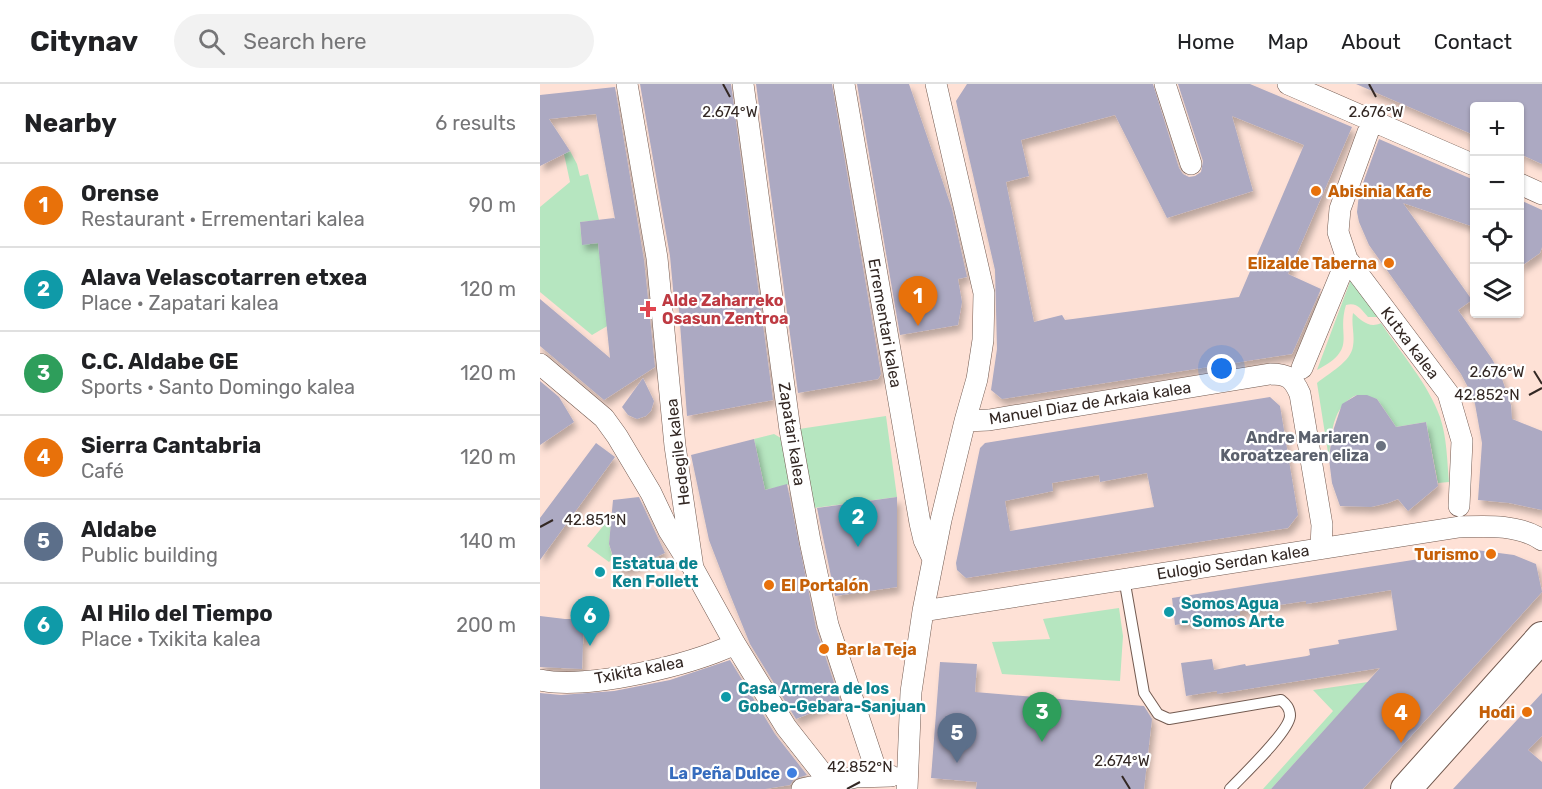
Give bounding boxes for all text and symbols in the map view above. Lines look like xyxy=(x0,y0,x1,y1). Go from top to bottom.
search box xyxy=(174,14,594,68)
text: Citynav xyxy=(30,25,138,58)
icon: search xyxy=(195,25,228,58)
text: Search here xyxy=(243,28,367,55)
text: Home xyxy=(1177,29,1234,54)
text: Map xyxy=(1267,29,1308,54)
text: About xyxy=(1341,29,1401,54)
text: Contact xyxy=(1434,29,1512,54)
map controls xyxy=(1470,102,1524,318)
button: + xyxy=(1470,102,1524,156)
text: 2.674°W xyxy=(702,103,758,121)
text: 2.676°W xyxy=(1348,103,1404,121)
text: Nearby xyxy=(24,108,117,139)
text: 6 results xyxy=(435,111,516,135)
button: − xyxy=(1470,156,1524,210)
text: Orense xyxy=(81,180,159,207)
place label: Abisinia Kafe xyxy=(1328,182,1432,201)
marker: Abisinia Kafe xyxy=(1309,184,1323,198)
text: 1 xyxy=(39,193,48,217)
text: 90 m xyxy=(469,193,516,217)
text: Restaurant · Errementari kalea xyxy=(81,207,365,231)
button: locate xyxy=(1470,210,1524,264)
place label: Elizalde Taberna xyxy=(1247,254,1377,273)
marker: Elizalde Taberna xyxy=(1382,256,1396,270)
street label: Errementari kalea xyxy=(864,257,906,389)
text: Alava Velascotarren etxea xyxy=(81,264,367,291)
button: layers xyxy=(1470,264,1524,318)
pin: 1 xyxy=(898,276,938,326)
text: 2 xyxy=(37,277,50,301)
text: 120 m xyxy=(460,277,516,301)
text: Place · Zapatari kalea xyxy=(81,291,279,315)
place label: Alde Zaharreko Osasun Zentroa xyxy=(662,291,788,328)
marker: Alde Zaharreko Osasun Zentroa xyxy=(639,300,657,318)
street label: Kutxa kalea xyxy=(1377,303,1443,383)
text: C.C. Aldabe GE xyxy=(81,348,239,375)
your location xyxy=(1207,354,1236,383)
text: 3 xyxy=(37,361,50,385)
text: 120 m xyxy=(460,361,516,385)
text: 2.676°W xyxy=(1469,363,1525,381)
text: Sports · Santo Domingo kalea xyxy=(81,375,355,399)
street label: Manuel Diaz de Arkaia kalea xyxy=(988,378,1192,428)
street label: Zapatari kalea xyxy=(774,381,810,487)
text: 42.852°N xyxy=(1454,386,1520,404)
street label: Hedegile kalea xyxy=(662,397,694,507)
place label: Andre Mariaren Koroatzearen eliza xyxy=(1220,428,1369,465)
text: Sierra Cantabria xyxy=(81,432,261,459)
marker: Andre Mariaren Koroatzearen eliza xyxy=(1374,439,1388,453)
text: 4 xyxy=(37,445,50,469)
text: 120 m xyxy=(460,445,516,469)
text: Café xyxy=(81,459,124,483)
pin: 2 xyxy=(838,498,878,547)
text: 42.851°N xyxy=(564,511,626,529)
text: Aldabe xyxy=(81,516,157,543)
text: 5 xyxy=(37,529,50,553)
text: 140 m xyxy=(460,529,516,553)
street label: Eulogio Serdan kalea xyxy=(1155,541,1311,583)
text: Public building xyxy=(81,543,218,567)
place label: Turismo xyxy=(1414,545,1479,564)
marker: Turismo xyxy=(1484,547,1498,561)
place label: Estatua de Ken Follett xyxy=(612,554,699,591)
marker: Estatua de Ken Follett xyxy=(593,565,607,579)
place label: El Portalón xyxy=(781,576,869,595)
marker: El Portalón xyxy=(762,578,776,592)
place label: Somos Agua - Somos Arte xyxy=(1181,594,1284,631)
pin: 6 xyxy=(571,596,610,646)
text: Al Hilo del Tiempo xyxy=(81,600,273,627)
marker: Somos Agua - Somos Arte xyxy=(1162,605,1176,619)
text: 6 xyxy=(37,613,50,637)
text: 200 m xyxy=(456,613,516,637)
text: Place · Txikita kalea xyxy=(81,627,261,651)
place label: Bar la Teja xyxy=(836,640,917,659)
marker: Bar la Teja xyxy=(817,642,831,656)
street label: Txikita kalea xyxy=(593,652,685,688)
place label: Casa Armera de los Gobeo-Gebara-Sanjuan xyxy=(738,679,926,716)
marker: Casa Armera de los Gobeo-Gebara-Sanjuan xyxy=(719,690,733,704)
pin: 3 xyxy=(1022,692,1062,742)
pin: 4 xyxy=(1382,694,1420,743)
place label: Hodi xyxy=(1479,703,1515,722)
marker: Hodi xyxy=(1520,705,1534,719)
pin: 5 xyxy=(938,714,976,763)
text: 2.674°W xyxy=(1094,752,1150,770)
text: 42.852°N xyxy=(827,758,893,776)
place label: La Peña Dulce xyxy=(669,764,780,783)
marker: La Peña Dulce xyxy=(785,766,799,780)

